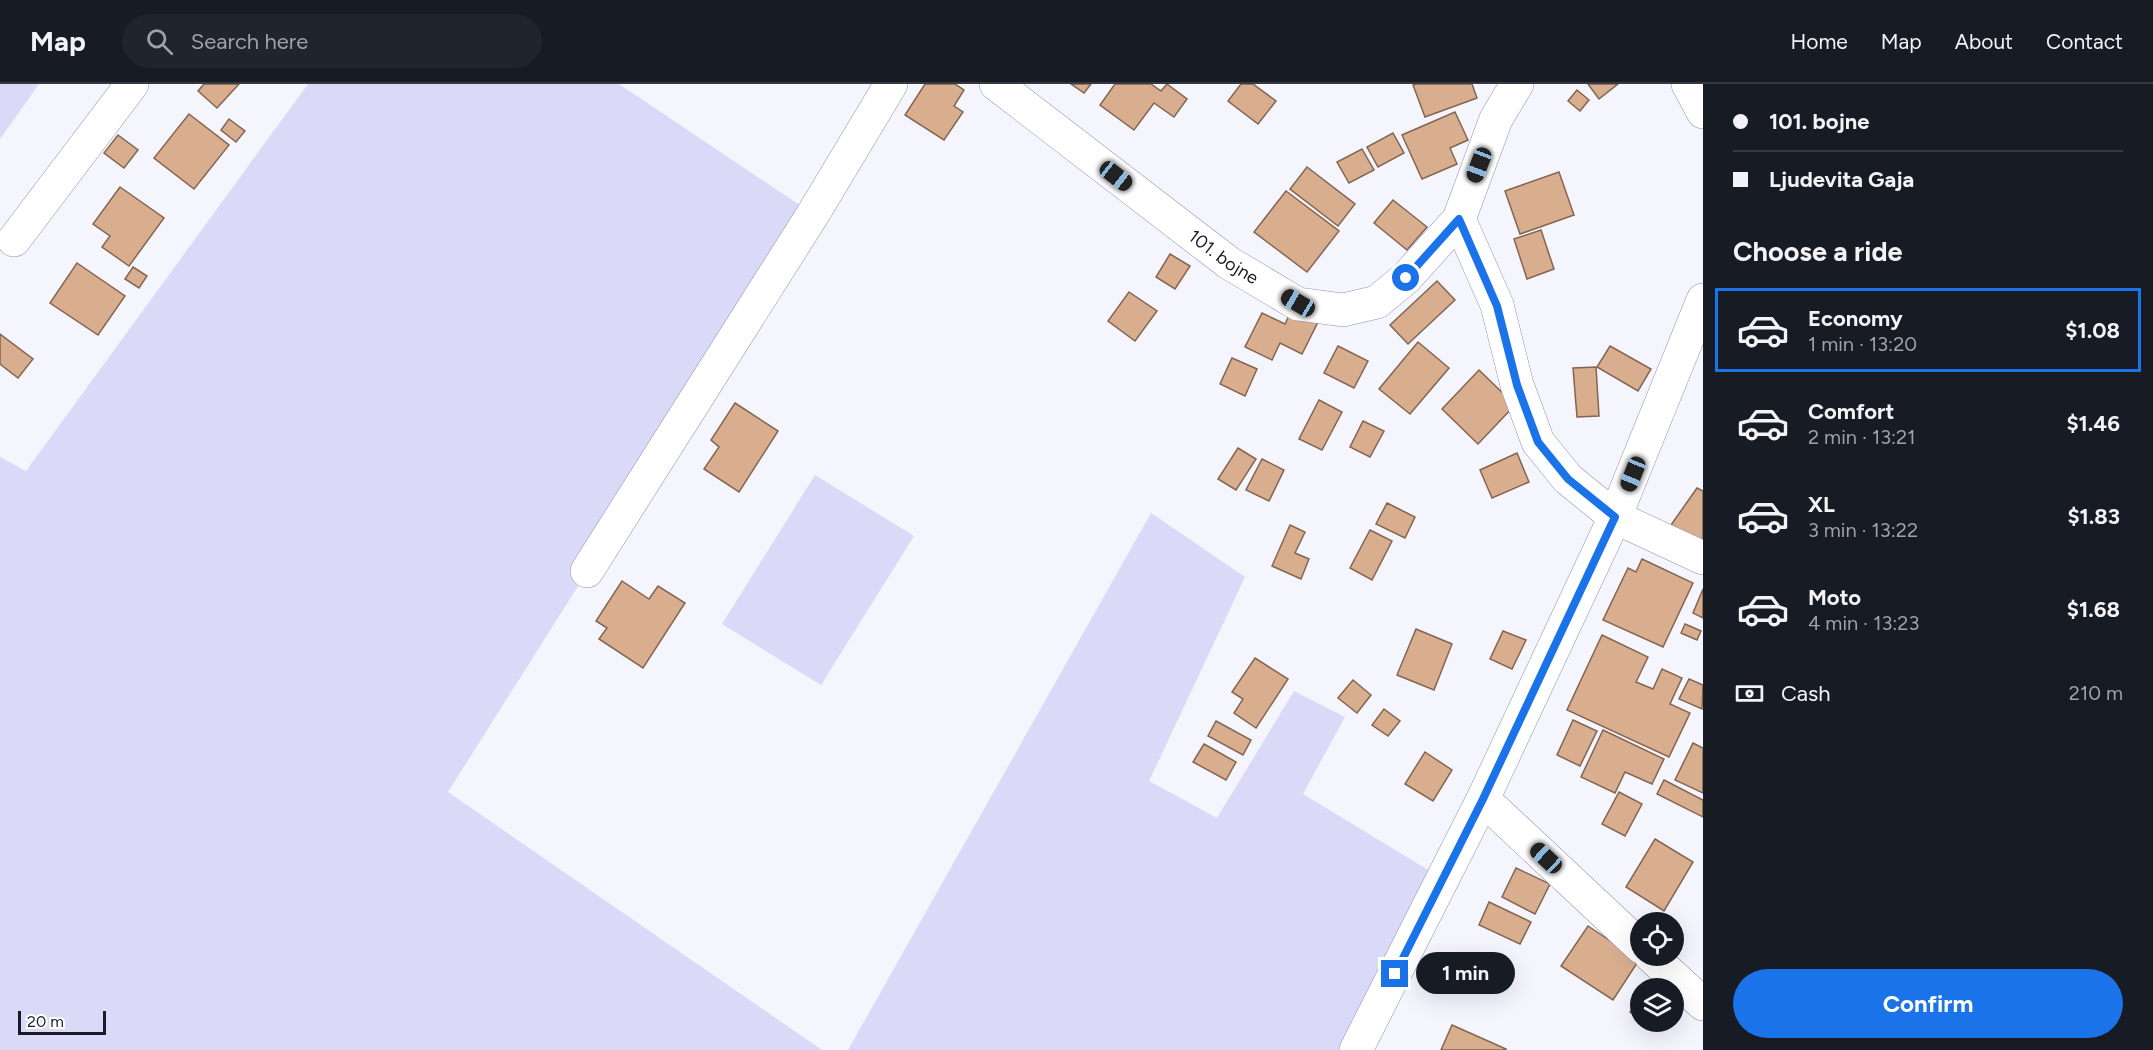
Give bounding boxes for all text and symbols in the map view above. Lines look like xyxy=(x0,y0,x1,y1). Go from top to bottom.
search box xyxy=(122,14,542,68)
text: Map xyxy=(30,24,86,58)
icon: search xyxy=(143,25,176,58)
text: Search here xyxy=(191,28,308,55)
text: Home xyxy=(1791,29,1848,54)
text: Map xyxy=(1881,29,1922,54)
text: About xyxy=(1955,29,2013,54)
text: Contact xyxy=(2046,29,2123,54)
text: 101. bojne xyxy=(1769,108,1870,135)
car xyxy=(1464,145,1494,185)
car xyxy=(1096,158,1136,194)
text: Ljudevita Gaja xyxy=(1769,166,1914,193)
street label: 101. bojne xyxy=(1184,225,1263,289)
text: Choose a ride xyxy=(1733,235,1902,268)
route start xyxy=(1392,264,1419,291)
car xyxy=(1278,286,1318,320)
icon: car xyxy=(1736,303,1790,357)
text: Economy xyxy=(1808,305,1903,332)
text: $1.08 xyxy=(2065,317,2120,344)
text: 1 min · 13:20 xyxy=(1808,332,1917,356)
icon: car xyxy=(1736,396,1790,450)
text: Comfort xyxy=(1808,398,1894,425)
text: $1.46 xyxy=(2066,410,2120,437)
text: 2 min · 13:21 xyxy=(1808,425,1916,449)
car xyxy=(1618,454,1648,494)
icon: car xyxy=(1736,489,1790,543)
text: XL xyxy=(1808,491,1835,518)
text: $1.83 xyxy=(2067,503,2120,530)
text: 3 min · 13:22 xyxy=(1808,518,1918,542)
icon: car xyxy=(1736,582,1790,636)
text: Moto xyxy=(1808,584,1861,611)
text: $1.68 xyxy=(2067,596,2120,623)
text: 4 min · 13:23 xyxy=(1808,611,1919,635)
icon: cash xyxy=(1733,677,1766,710)
text: Cash xyxy=(1781,680,1831,707)
text: 210 m xyxy=(2069,681,2123,705)
car xyxy=(1527,839,1565,877)
map controls xyxy=(1630,912,1684,1032)
button: locate xyxy=(1630,912,1684,966)
callout: 1 min xyxy=(1416,953,1515,995)
route end xyxy=(1381,960,1408,987)
text: 1 min xyxy=(1442,961,1489,985)
button: Confirm xyxy=(1733,969,2123,1038)
button: layers xyxy=(1630,978,1684,1032)
scale bar xyxy=(18,1008,106,1036)
text: 20 m xyxy=(27,1012,64,1031)

